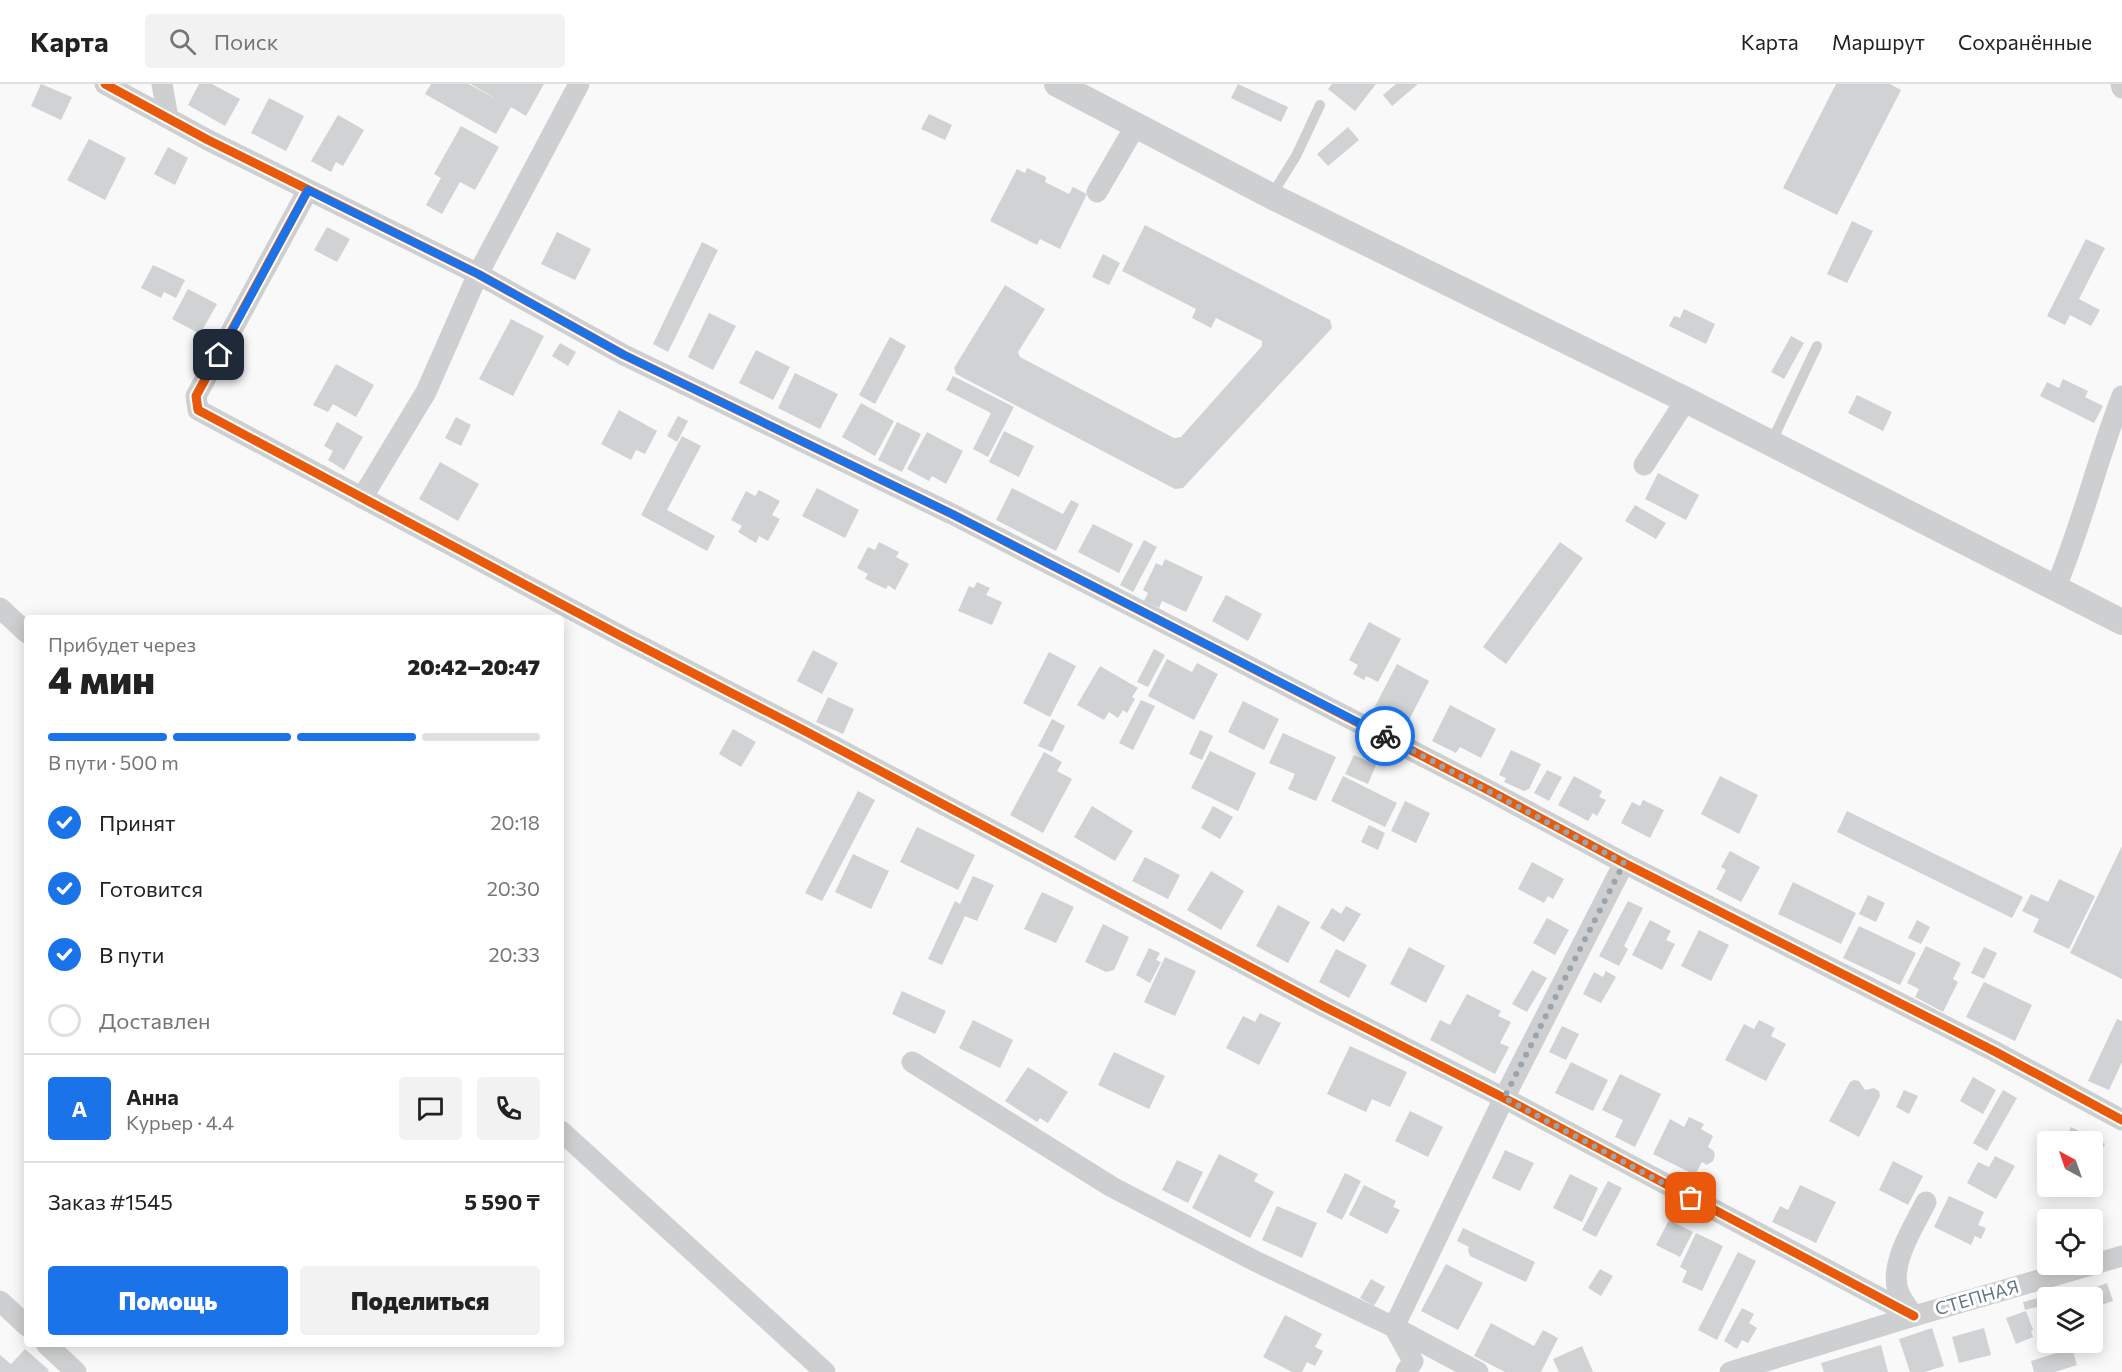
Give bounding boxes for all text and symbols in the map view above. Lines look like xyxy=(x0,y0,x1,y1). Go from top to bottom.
search box xyxy=(145,14,565,68)
text: Карта xyxy=(30,24,109,58)
icon: search xyxy=(166,25,199,58)
text: Поиск xyxy=(214,28,278,55)
text: Карта xyxy=(1741,29,1799,54)
text: Маршрут xyxy=(1832,29,1925,54)
text: Сохранённые xyxy=(1958,29,2092,54)
pin xyxy=(193,329,244,380)
icon: home xyxy=(202,338,235,371)
text: Прибудет через xyxy=(48,632,196,656)
text: 20:42–20:47 xyxy=(407,653,540,680)
text: 4 мин xyxy=(48,654,155,702)
courier xyxy=(1355,706,1415,766)
icon: bike xyxy=(1369,720,1402,753)
text: В пути · 500 m xyxy=(48,750,179,774)
icon: check xyxy=(48,806,81,839)
text: Принят xyxy=(99,809,175,836)
text: 20:18 xyxy=(491,810,540,834)
icon: check xyxy=(48,872,81,905)
text: Готовится xyxy=(99,875,203,902)
text: 20:30 xyxy=(487,876,540,900)
icon: check xyxy=(48,938,81,971)
text: В пути xyxy=(99,941,164,968)
text: 20:33 xyxy=(488,942,540,966)
text: Доставлен xyxy=(99,1007,211,1034)
button: chat xyxy=(399,1077,462,1140)
button: phone xyxy=(477,1077,540,1140)
text: Анна xyxy=(126,1083,179,1110)
text: А xyxy=(72,1095,87,1122)
text: Курьер · 4.4 xyxy=(126,1110,234,1134)
north arrow xyxy=(2037,1131,2103,1197)
map controls xyxy=(2037,1131,2103,1353)
pin xyxy=(1665,1172,1716,1223)
icon: bag xyxy=(1674,1181,1707,1214)
text: Заказ #1545 xyxy=(48,1188,173,1215)
text: 5 590 ₸ xyxy=(464,1188,540,1215)
button: locate xyxy=(2037,1209,2103,1275)
button: Помощь xyxy=(48,1266,288,1335)
button: Поделиться xyxy=(300,1266,540,1335)
street label: СТЕПНАЯ xyxy=(1932,1275,2021,1319)
button: layers xyxy=(2037,1287,2103,1353)

